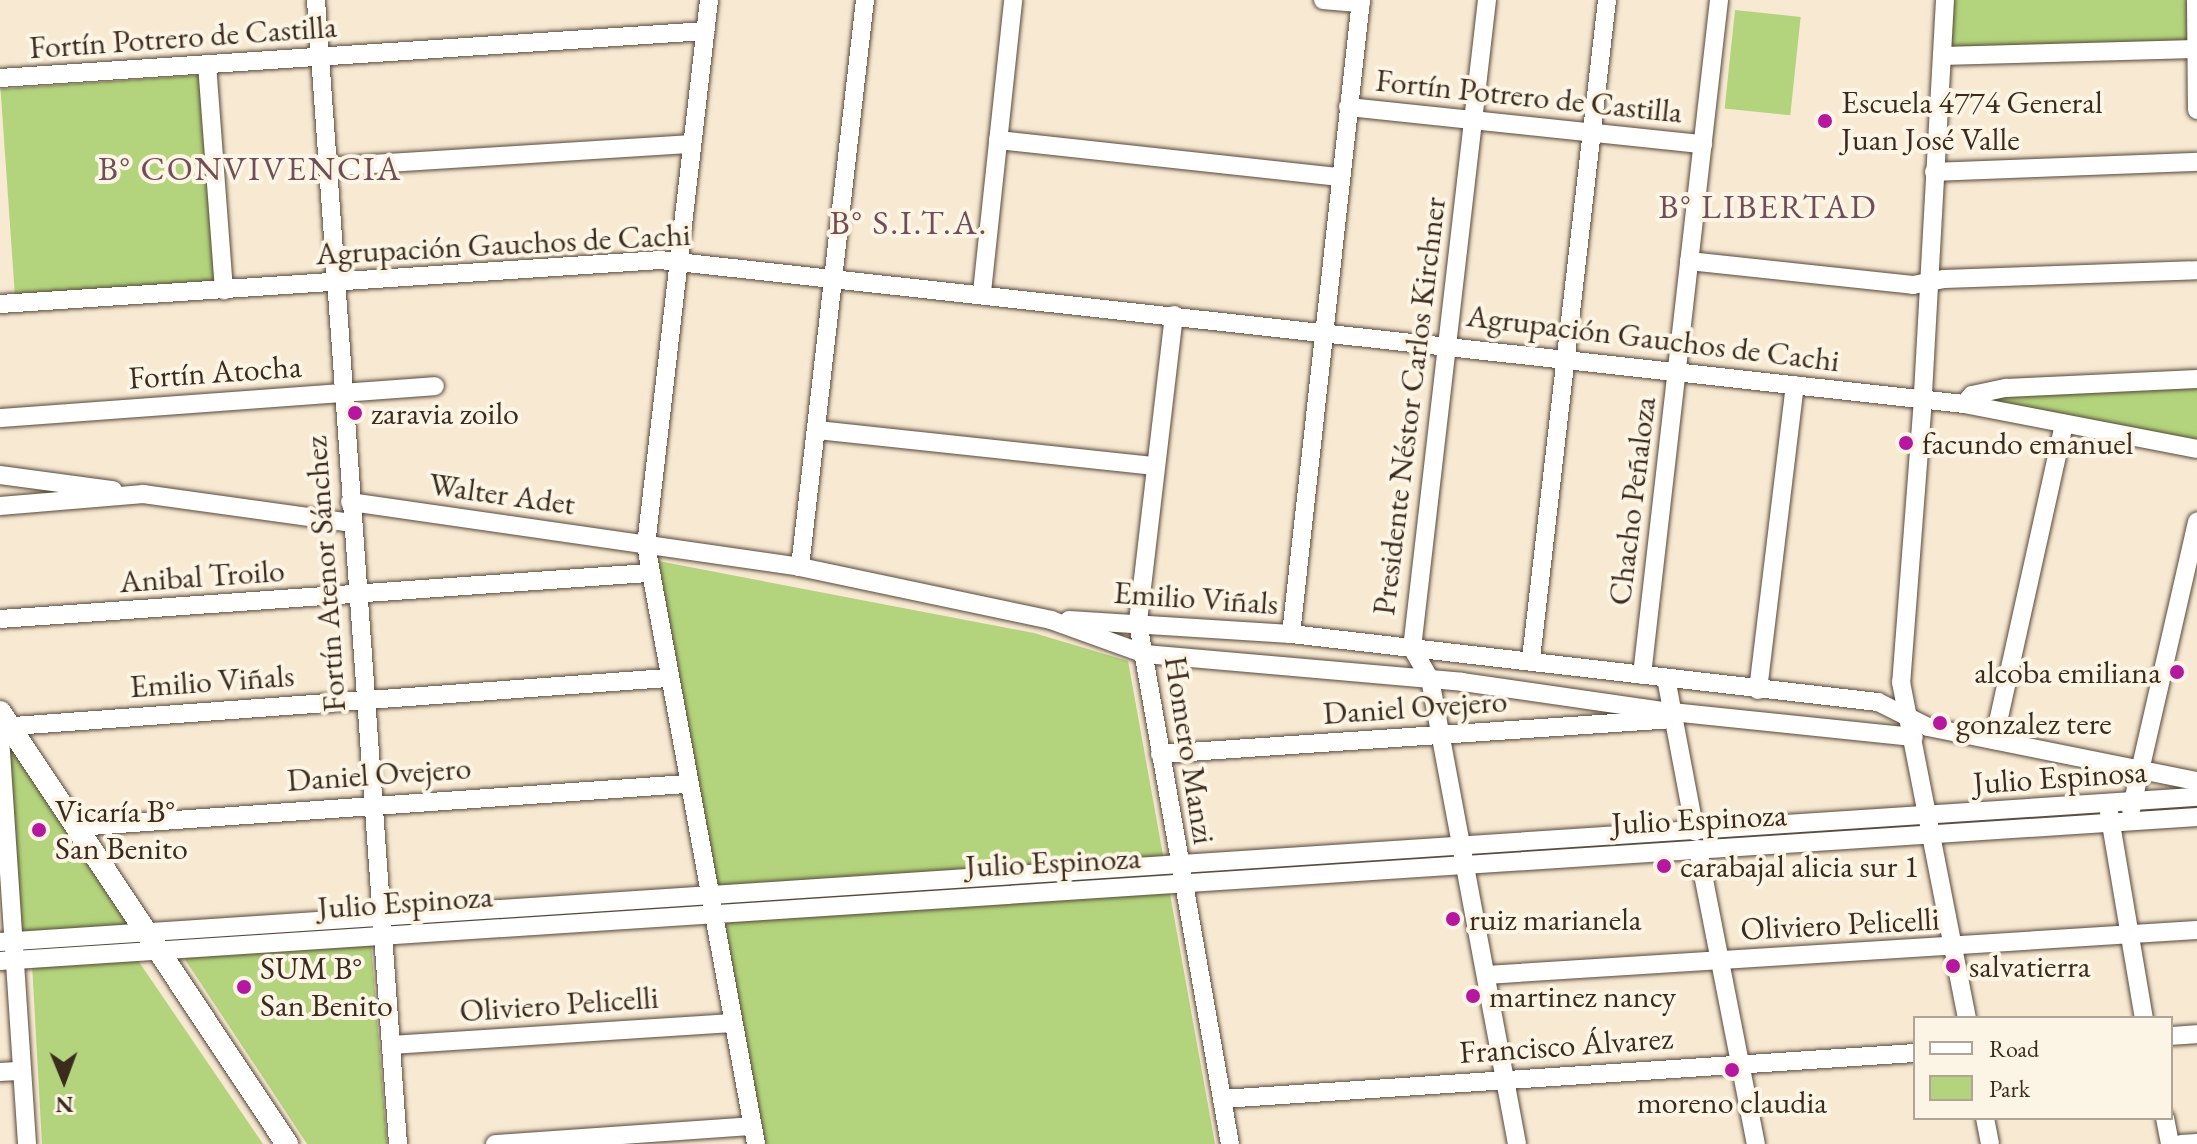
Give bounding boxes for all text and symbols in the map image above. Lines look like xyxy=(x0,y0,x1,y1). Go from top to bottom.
street label: Fortín Potrero de Castilla xyxy=(28,7,338,67)
street label: Fortín Potrero de Castilla xyxy=(1374,61,1684,131)
place label: Escuela 4774 General Juan José Valle xyxy=(1841,84,2103,159)
marker: Escuela 4774 General Juan José Valle xyxy=(1816,112,1834,130)
district label: B° CONVIVENCIA xyxy=(98,149,402,189)
district label: B° LIBERTAD xyxy=(1658,187,1878,227)
street label: Presidente Néstor Carlos Kirchner xyxy=(1364,195,1454,617)
district label: B° S.I.T.A. xyxy=(830,203,988,243)
street label: Agrupación Gauchos de Cachi xyxy=(315,215,691,273)
street label: Agrupación Gauchos de Cachi xyxy=(1464,296,1842,380)
street label: Fortín Atocha xyxy=(127,347,303,397)
place label: zaravia zoilo xyxy=(371,394,519,432)
street label: Chacho Peñaloza xyxy=(1600,395,1664,607)
marker: zaravia zoilo xyxy=(346,404,364,422)
place label: facundo emanuel xyxy=(1922,424,2133,462)
marker: facundo emanuel xyxy=(1897,434,1915,452)
street label: Fortín Atenor Sánchez xyxy=(296,435,354,713)
street label: Walter Adet xyxy=(427,465,577,523)
street label: Anibal Troilo xyxy=(118,551,286,601)
street label: Emilio Viñals xyxy=(1112,573,1280,623)
street label: Homero Manzi xyxy=(1156,653,1224,847)
place label: alcoba emiliana xyxy=(1974,653,2161,691)
street label: Emilio Viñals xyxy=(128,656,296,706)
marker: alcoba emiliana xyxy=(2168,663,2186,681)
street label: Daniel Ovejero xyxy=(1322,681,1508,733)
place label: gonzalez tere xyxy=(1956,704,2112,742)
marker: gonzalez tere xyxy=(1931,714,1949,732)
street label: Daniel Ovejero xyxy=(286,748,472,800)
street label: Julio Espinosa xyxy=(1972,752,2148,802)
place label: Vicaría B° San Benito xyxy=(55,793,188,868)
street label: Julio Espinoza xyxy=(1610,795,1788,843)
marker: Vicaría B° San Benito xyxy=(30,821,48,839)
street label: Julio Espinoza xyxy=(964,838,1142,886)
place label: carabajal alicia sur 1 xyxy=(1680,847,1919,885)
marker: carabajal alicia sur 1 xyxy=(1655,857,1673,875)
street label: Julio Espinoza xyxy=(316,877,494,927)
place label: ruiz marianela xyxy=(1469,900,1642,938)
street label: Oliviero Pelicelli xyxy=(1739,900,1941,948)
marker: ruiz marianela xyxy=(1444,910,1462,928)
place label: salvatierra xyxy=(1969,947,2091,985)
place label: SUM B° San Benito xyxy=(260,950,393,1025)
marker: salvatierra xyxy=(1944,957,1962,975)
place label: martinez nancy xyxy=(1489,977,1676,1015)
marker: SUM B° San Benito xyxy=(235,978,253,996)
street label: Oliviero Pelicelli xyxy=(458,978,660,1030)
marker: martinez nancy xyxy=(1464,987,1482,1005)
legend xyxy=(1913,1016,2173,1120)
street label: Francisco Álvarez xyxy=(1458,1018,1674,1072)
text: Road xyxy=(1989,1033,2039,1064)
north arrow xyxy=(24,1040,104,1120)
marker: moreno claudia xyxy=(1723,1061,1741,1079)
text: Park xyxy=(1989,1073,2030,1104)
place label: moreno claudia xyxy=(1637,1083,1827,1121)
text: N xyxy=(55,1090,74,1119)

